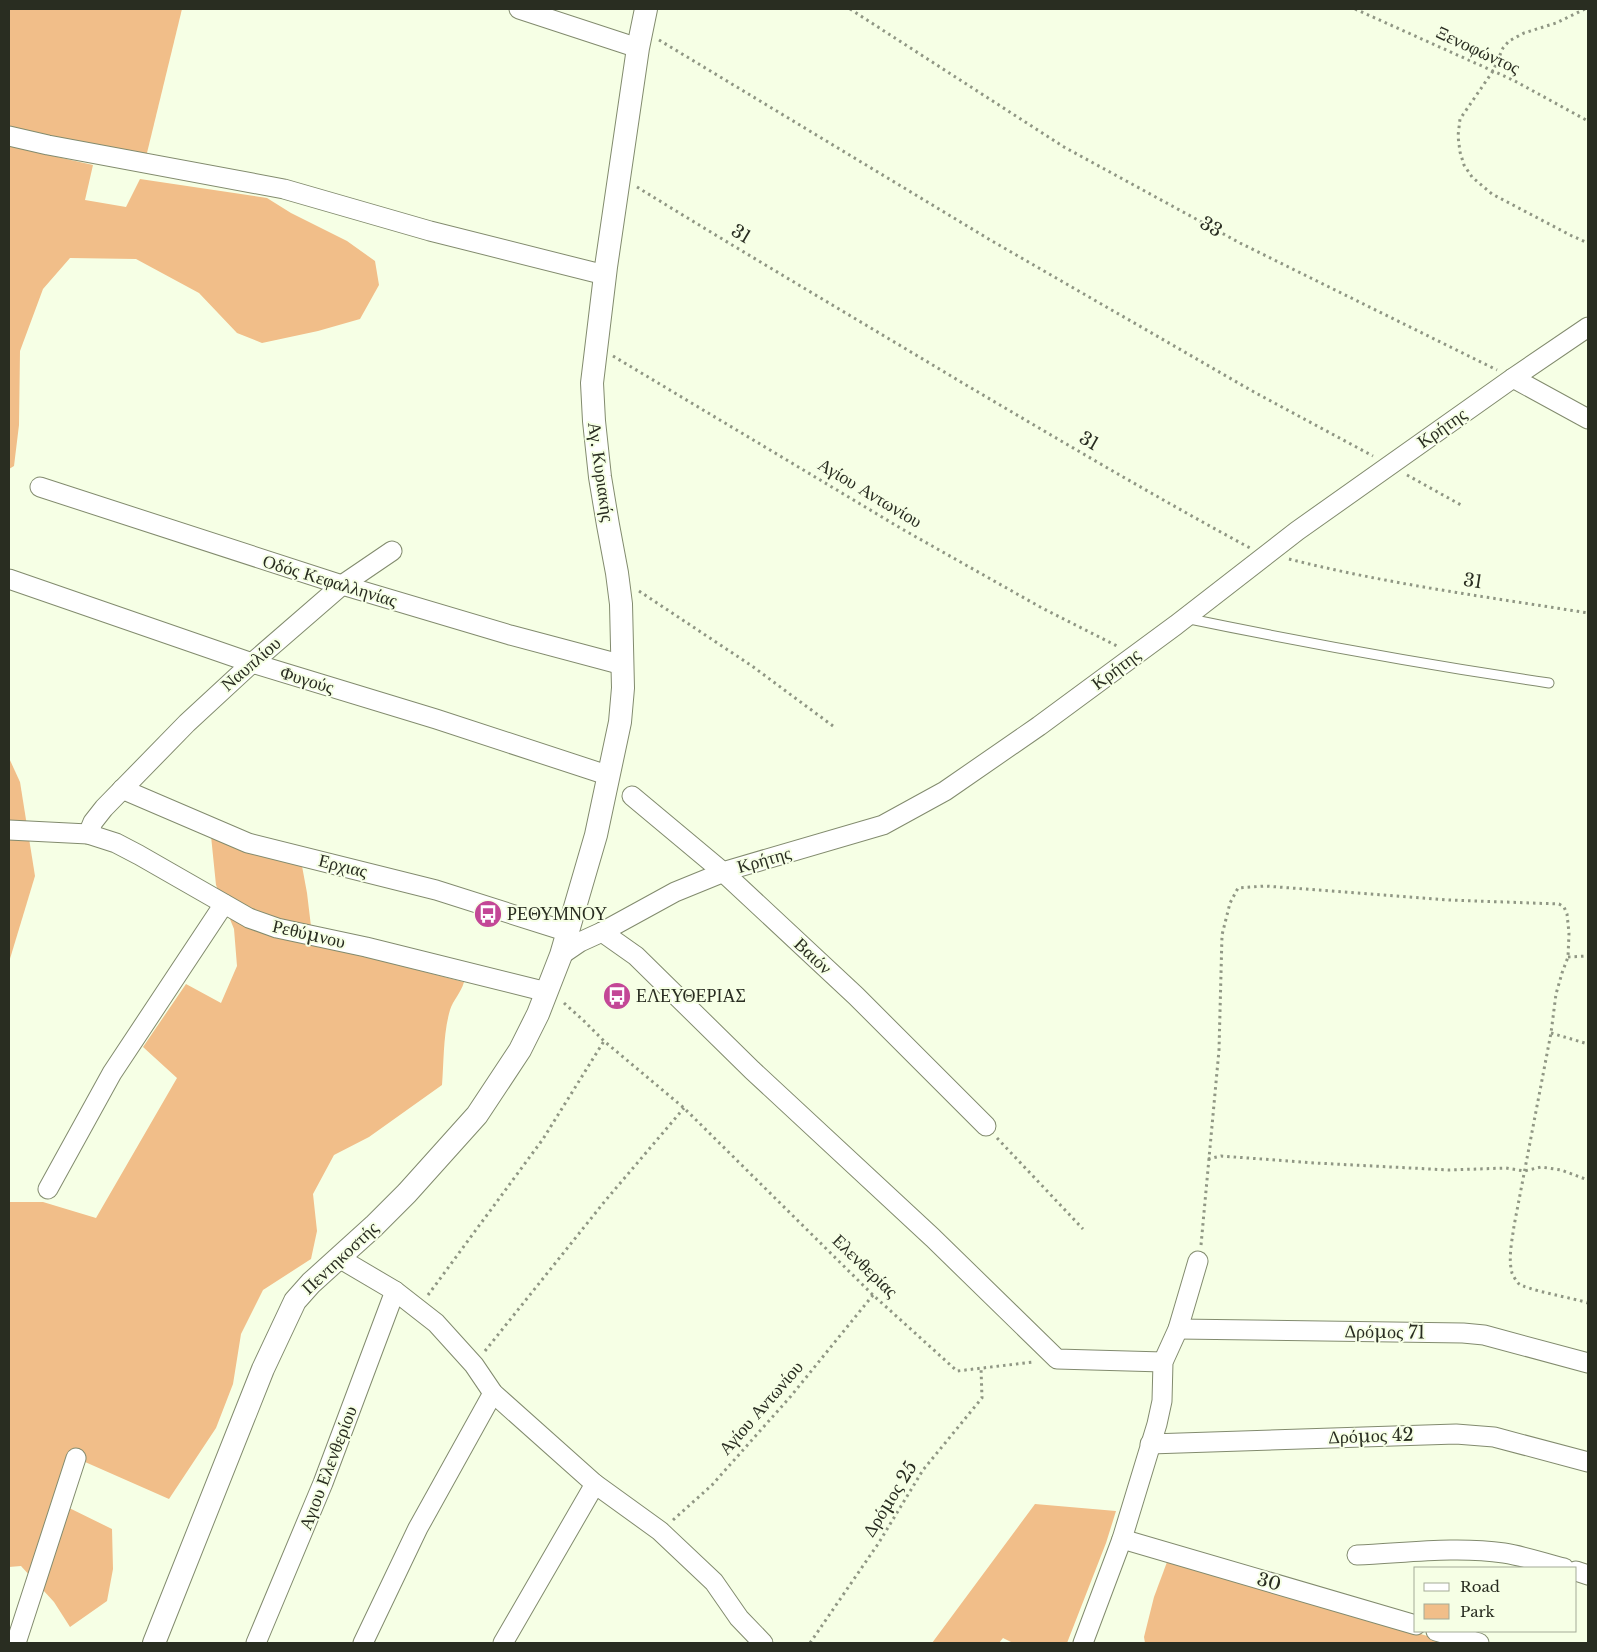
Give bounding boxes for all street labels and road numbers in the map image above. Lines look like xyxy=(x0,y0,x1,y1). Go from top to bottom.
street label: Ξενοφώντος xyxy=(1433,21,1523,79)
street label: 33 xyxy=(1196,212,1226,242)
street label: 31 xyxy=(727,220,755,248)
street label: Κρήτης xyxy=(1413,403,1471,453)
street label: Αγ. Κυριακής xyxy=(583,421,619,523)
street label: 31 xyxy=(1075,427,1103,455)
street label: Αγίου Αντωνίου xyxy=(814,453,926,533)
street label: Οδός Κεφαλληνίας xyxy=(260,550,400,612)
street label: 31 xyxy=(1462,569,1484,593)
street label: Ναυπλίου xyxy=(217,632,285,696)
street label: Κρήτης xyxy=(1087,644,1145,694)
street label: Φυγούς xyxy=(277,661,337,699)
street label: Κρήτης xyxy=(734,842,794,878)
street label: Ερχιας xyxy=(316,849,370,883)
street label: Ρεθύμνου xyxy=(270,915,348,953)
street label: Βαιόν xyxy=(790,933,836,979)
street label: Πεντηκοστής xyxy=(297,1217,383,1299)
street label: Ελενθερίας xyxy=(828,1230,902,1302)
street label: Δρόμος 71 xyxy=(1344,1320,1426,1344)
street label: Αγίου Αντωνίου xyxy=(714,1356,808,1460)
street label: Αγιου Ελενθερίου xyxy=(294,1403,362,1533)
street label: Δρόμος 42 xyxy=(1328,1424,1414,1448)
street label: Δρόμος 25 xyxy=(858,1457,922,1541)
street label: 30 xyxy=(1254,1568,1284,1596)

